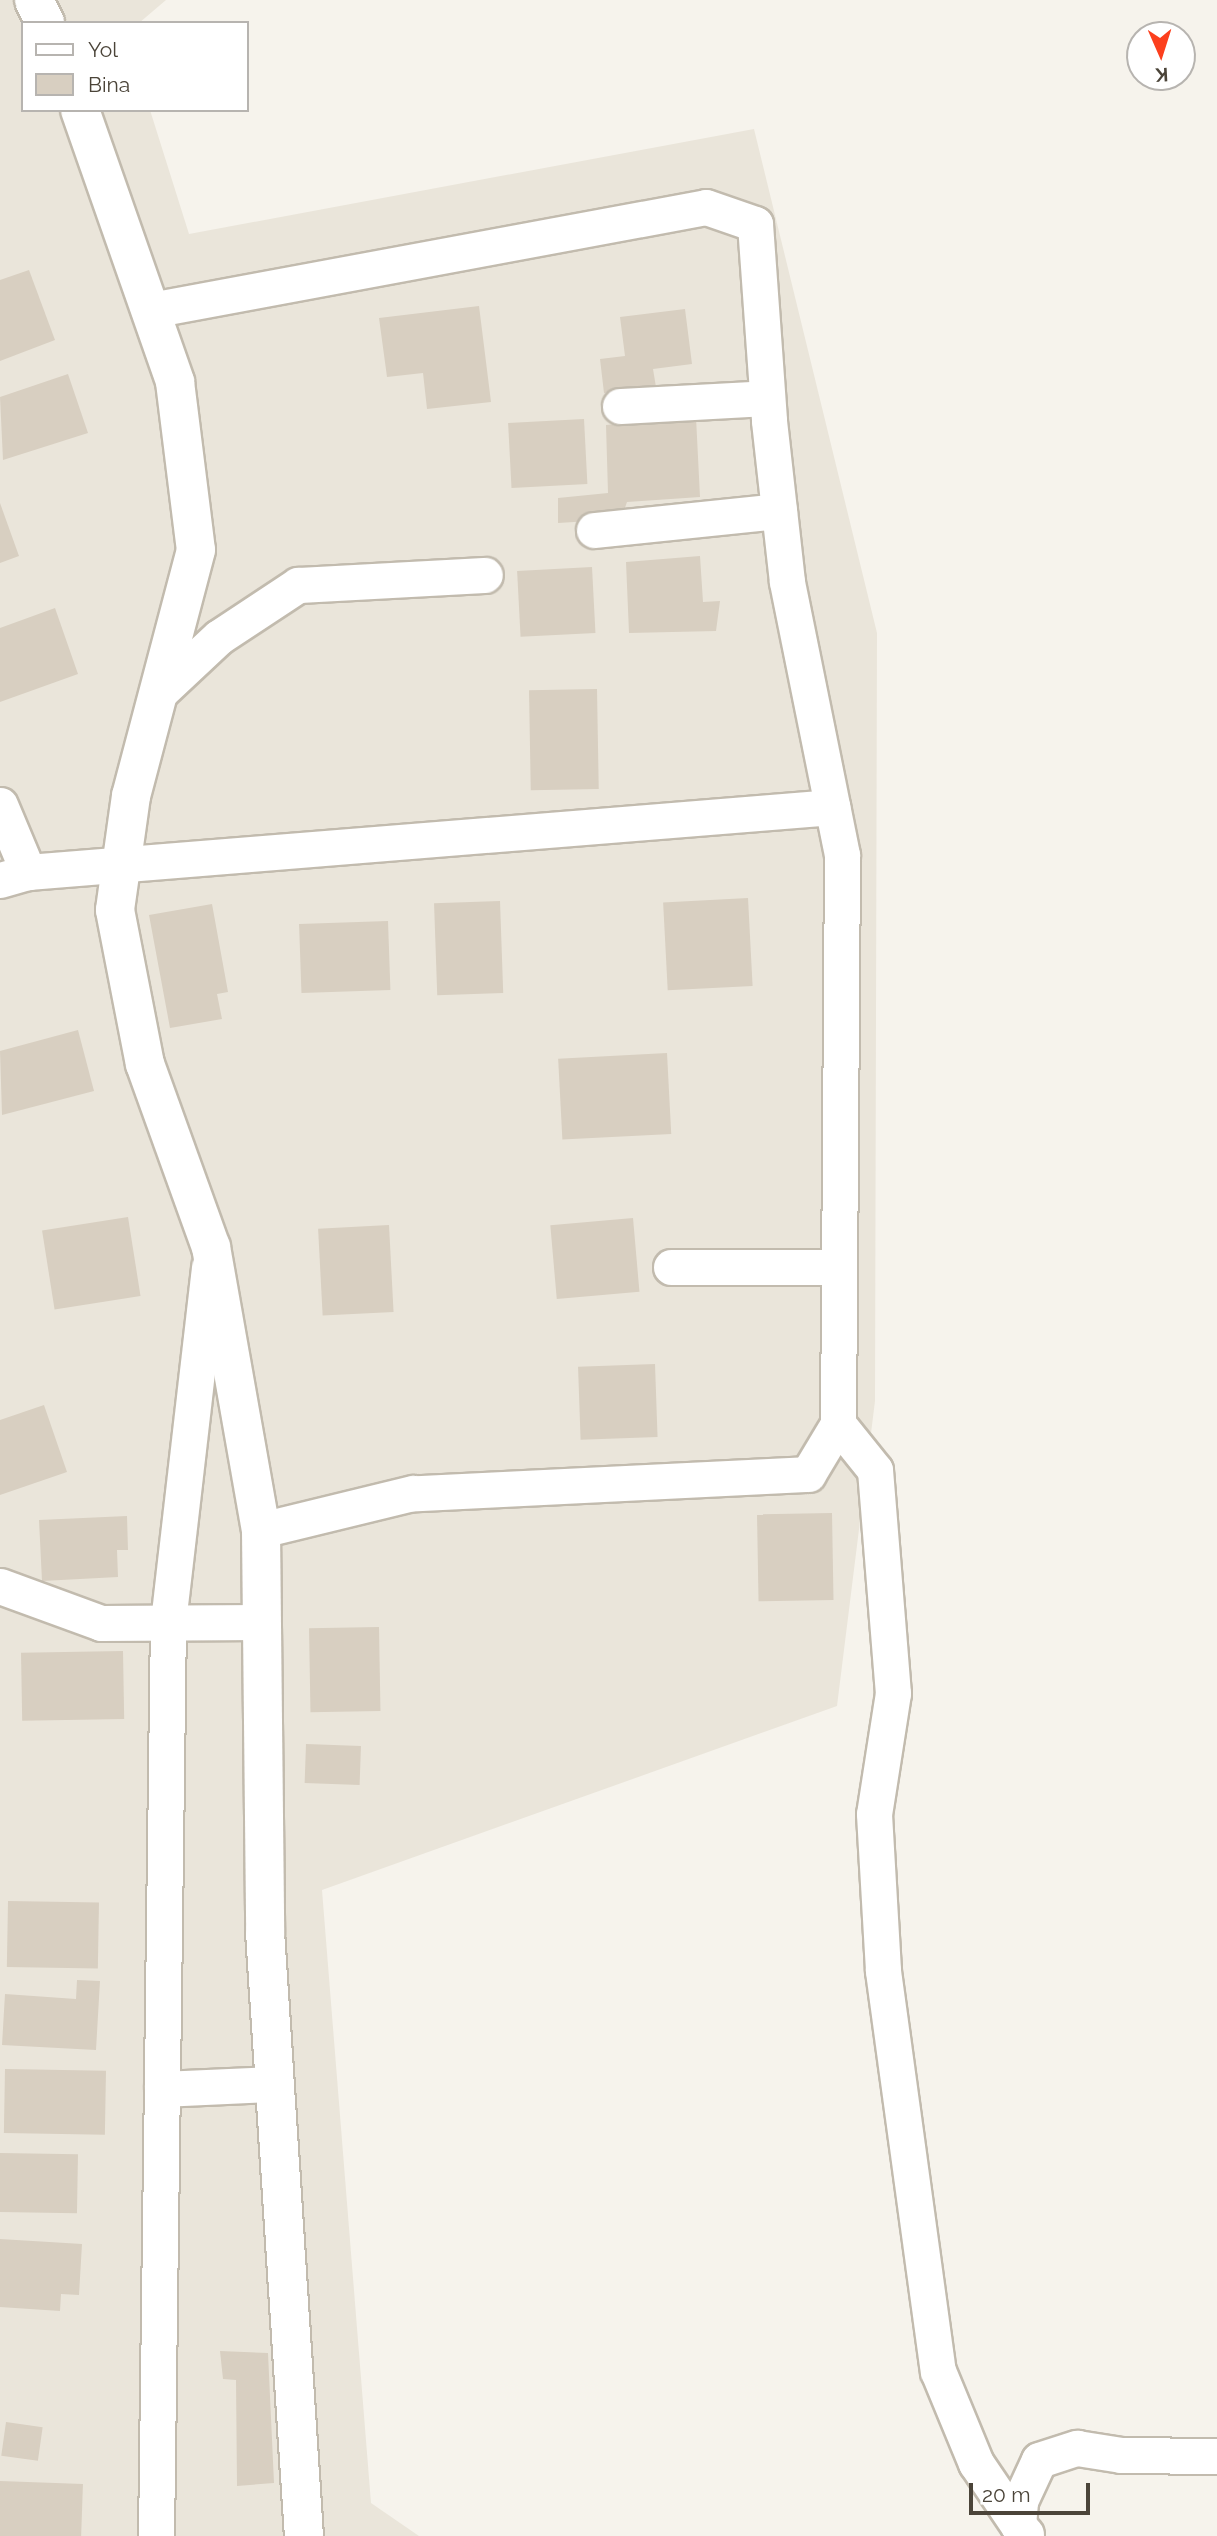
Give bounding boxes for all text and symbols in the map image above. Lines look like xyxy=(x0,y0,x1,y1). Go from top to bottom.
legend xyxy=(21,21,248,112)
north arrow xyxy=(1126,21,1196,91)
text: Yol xyxy=(88,37,118,62)
text: K xyxy=(1155,64,1169,86)
text: Bina xyxy=(88,72,130,97)
scale bar xyxy=(972,2470,1093,2514)
text: 20 m xyxy=(982,2482,1030,2507)

